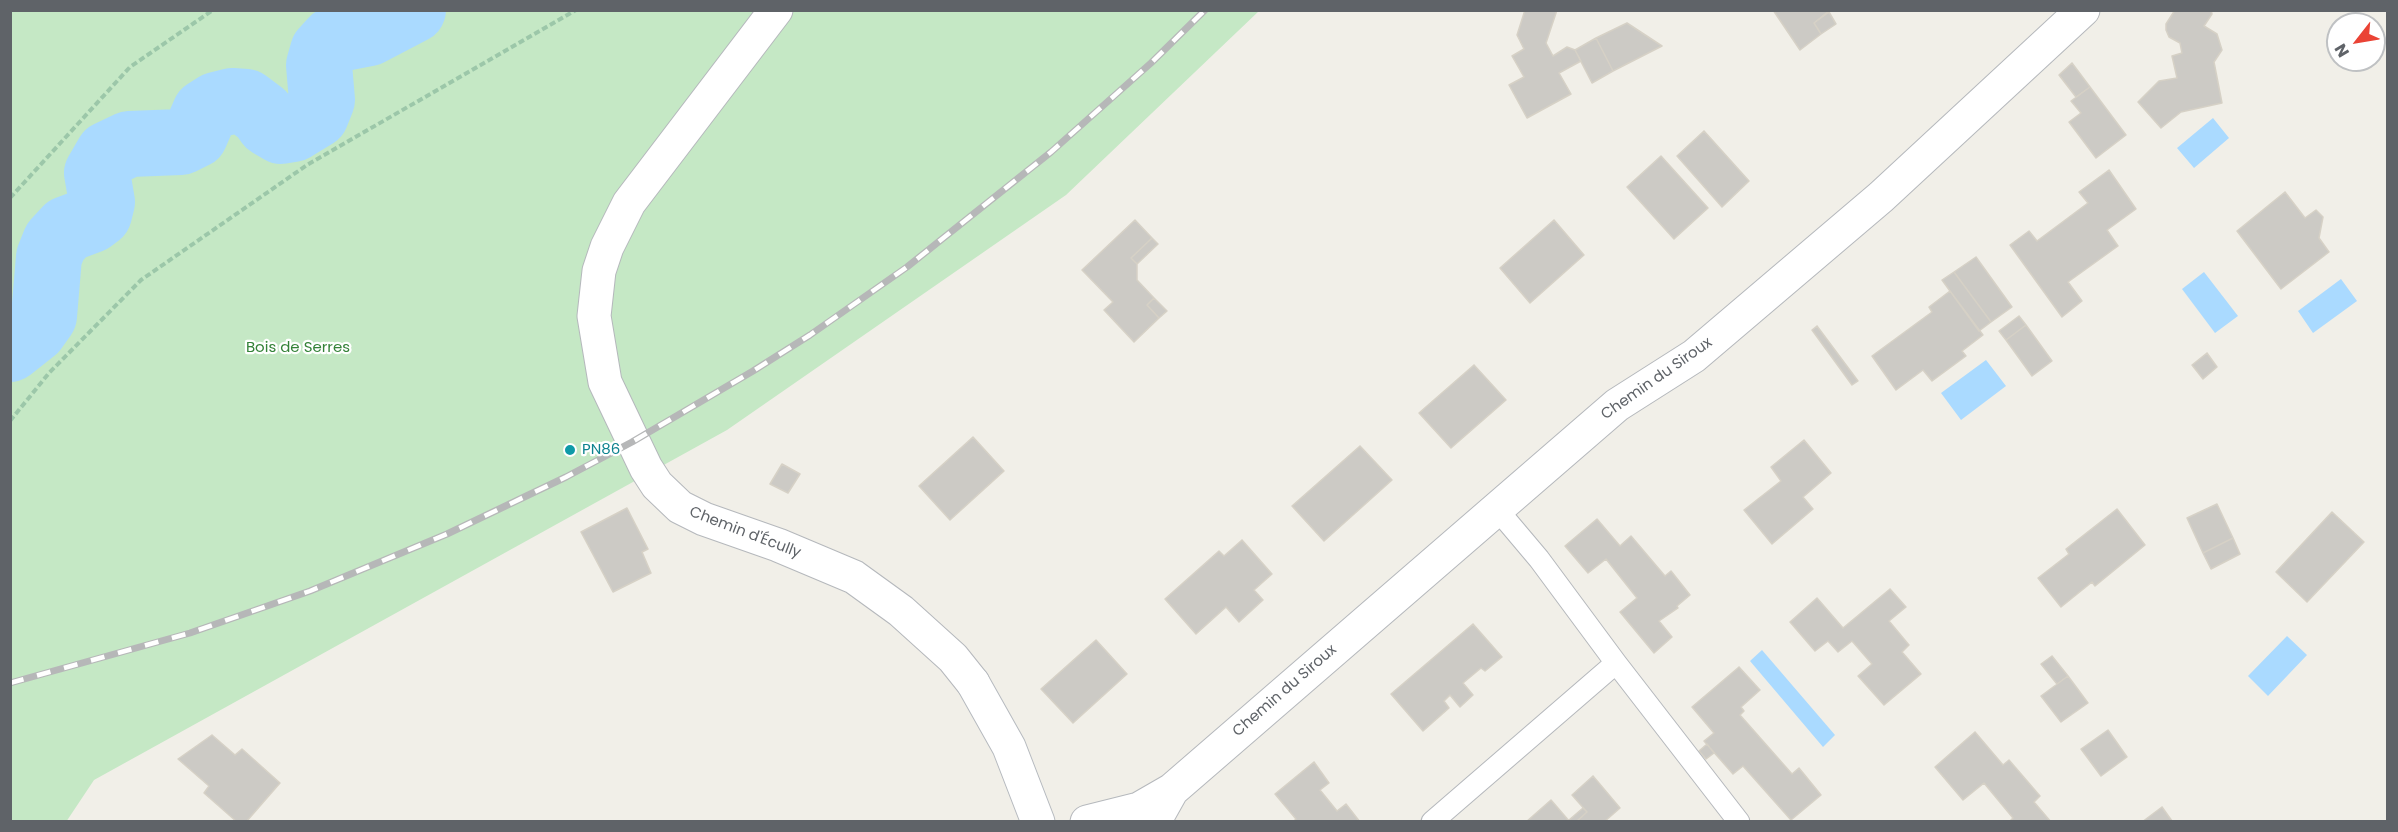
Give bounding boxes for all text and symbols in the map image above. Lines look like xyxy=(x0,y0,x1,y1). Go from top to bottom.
north arrow xyxy=(2326,12,2386,72)
text: N xyxy=(2329,39,2355,62)
street label: Chemin du Siroux xyxy=(1598,334,1716,424)
park label: Bois de Serres xyxy=(246,339,350,357)
place label: PN86 xyxy=(582,441,620,459)
marker: PN86 xyxy=(563,443,577,457)
street label: Chemin d'Écully xyxy=(687,503,803,563)
street label: Chemin du Siroux xyxy=(1229,641,1341,741)

